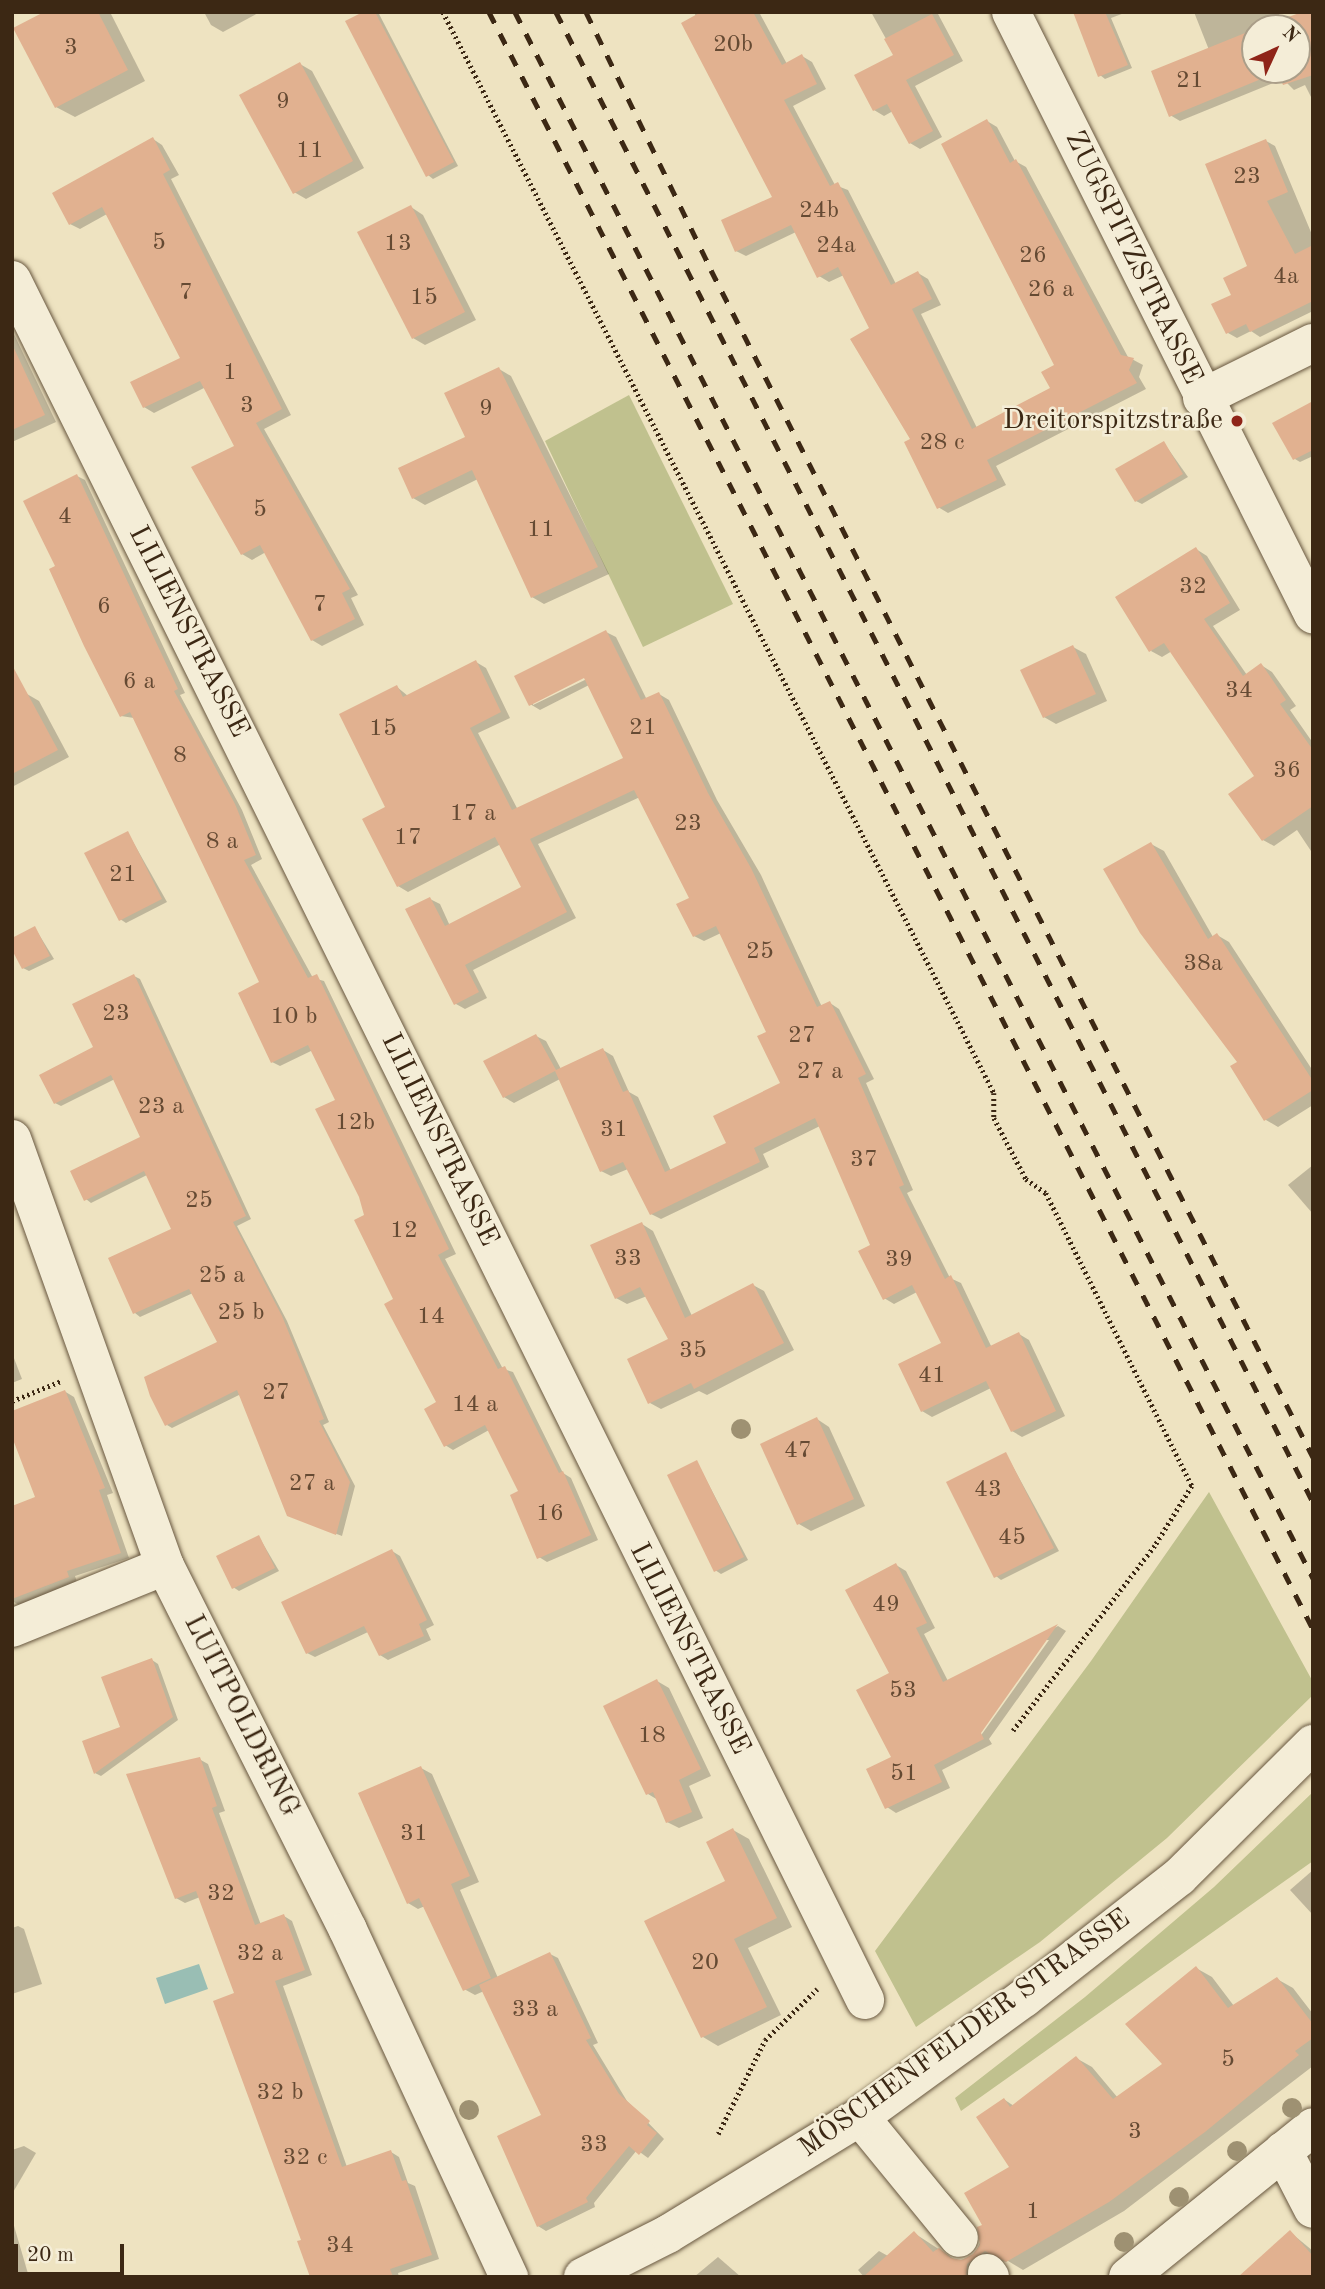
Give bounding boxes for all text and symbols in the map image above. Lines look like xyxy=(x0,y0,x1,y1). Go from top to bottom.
north arrow xyxy=(1241,14,1311,84)
text: N xyxy=(1278,23,1302,47)
house number: 20b xyxy=(713,32,753,60)
house number: 3 xyxy=(64,35,78,63)
house number: 21 xyxy=(1176,68,1204,96)
house number: 9 xyxy=(276,89,290,117)
street label: ZUGSPITZSTRASSE xyxy=(1057,126,1209,390)
house number: 11 xyxy=(296,138,324,166)
house number: 23 xyxy=(1233,164,1261,192)
house number: 24b xyxy=(799,198,839,226)
house number: 5 xyxy=(152,230,166,258)
house number: 13 xyxy=(384,231,412,259)
house number: 24a xyxy=(816,233,856,261)
house number: 26 xyxy=(1019,243,1047,271)
house number: 4a xyxy=(1273,264,1299,292)
house number: 26 a xyxy=(1028,277,1074,305)
house number: 7 xyxy=(179,280,193,308)
house number: 15 xyxy=(410,285,438,313)
house number: 1 xyxy=(223,360,237,388)
house number: 3 xyxy=(240,393,254,421)
house number: 9 xyxy=(479,396,493,424)
place label: Dreitorspitzstraße xyxy=(1003,404,1223,438)
marker: Dreitorspitzstraße xyxy=(1229,413,1245,429)
house number: 28 c xyxy=(919,430,965,458)
house number: 5 xyxy=(253,497,267,525)
house number: 4 xyxy=(58,504,72,532)
house number: 11 xyxy=(527,517,555,545)
street label: LILIENSTRASSE xyxy=(120,520,256,744)
house number: 32 xyxy=(1179,574,1207,602)
house number: 7 xyxy=(313,592,327,620)
house number: 6 xyxy=(97,594,111,622)
house number: 6 a xyxy=(123,669,155,697)
house number: 34 xyxy=(1225,678,1253,706)
house number: 21 xyxy=(629,715,657,743)
house number: 15 xyxy=(369,716,397,744)
house number: 8 xyxy=(173,743,187,771)
house number: 36 xyxy=(1273,758,1301,786)
house number: 17 a xyxy=(450,801,496,829)
house number: 23 xyxy=(674,811,702,839)
house number: 17 xyxy=(394,825,422,853)
house number: 8 a xyxy=(206,829,238,857)
house number: 21 xyxy=(109,862,137,890)
house number: 25 xyxy=(746,939,774,967)
house number: 38a xyxy=(1183,951,1223,979)
house number: 23 xyxy=(102,1001,130,1029)
house number: 10 b xyxy=(271,1004,317,1032)
house number: 27 xyxy=(788,1023,816,1051)
street label: LILIENSTRASSE xyxy=(373,1028,505,1252)
house number: 27 a xyxy=(797,1059,843,1087)
house number: 23 a xyxy=(138,1094,184,1122)
house number: 12b xyxy=(335,1110,375,1138)
house number: 31 xyxy=(600,1117,628,1145)
house number: 37 xyxy=(850,1147,878,1175)
house number: 25 xyxy=(185,1188,213,1216)
house number: 12 xyxy=(390,1218,418,1246)
house number: 33 xyxy=(614,1246,642,1274)
house number: 39 xyxy=(885,1247,913,1275)
house number: 25 a xyxy=(199,1263,245,1291)
house number: 25 b xyxy=(218,1300,264,1328)
house number: 14 xyxy=(417,1304,445,1332)
house number: 35 xyxy=(679,1338,707,1366)
house number: 41 xyxy=(918,1363,946,1391)
house number: 27 xyxy=(262,1380,290,1408)
house number: 14 a xyxy=(452,1392,498,1420)
house number: 47 xyxy=(784,1438,812,1466)
house number: 27 a xyxy=(289,1471,335,1499)
house number: 43 xyxy=(974,1477,1002,1505)
house number: 16 xyxy=(536,1501,564,1529)
house number: 45 xyxy=(998,1525,1026,1553)
street label: LILIENSTRASSE xyxy=(621,1537,757,1761)
house number: 49 xyxy=(872,1592,900,1620)
street label: LUITPOLDRING xyxy=(176,1609,306,1823)
house number: 53 xyxy=(889,1678,917,1706)
house number: 18 xyxy=(638,1723,666,1751)
house number: 51 xyxy=(890,1761,918,1789)
house number: 31 xyxy=(400,1821,428,1849)
house number: 32 xyxy=(207,1881,235,1909)
street label: MÖSCHENFELDER STRASSE xyxy=(793,1903,1137,2165)
house number: 32 a xyxy=(237,1941,283,1969)
house number: 20 xyxy=(691,1950,719,1978)
house number: 33 a xyxy=(512,1997,558,2025)
house number: 5 xyxy=(1221,2047,1235,2075)
house number: 32 b xyxy=(257,2080,303,2108)
house number: 3 xyxy=(1128,2119,1142,2147)
house number: 33 xyxy=(580,2132,608,2160)
house number: 32 c xyxy=(282,2145,328,2173)
house number: 1 xyxy=(1026,2199,1040,2227)
scale bar xyxy=(18,2230,128,2274)
house number: 34 xyxy=(326,2233,354,2261)
text: 20 m xyxy=(27,2245,74,2266)

